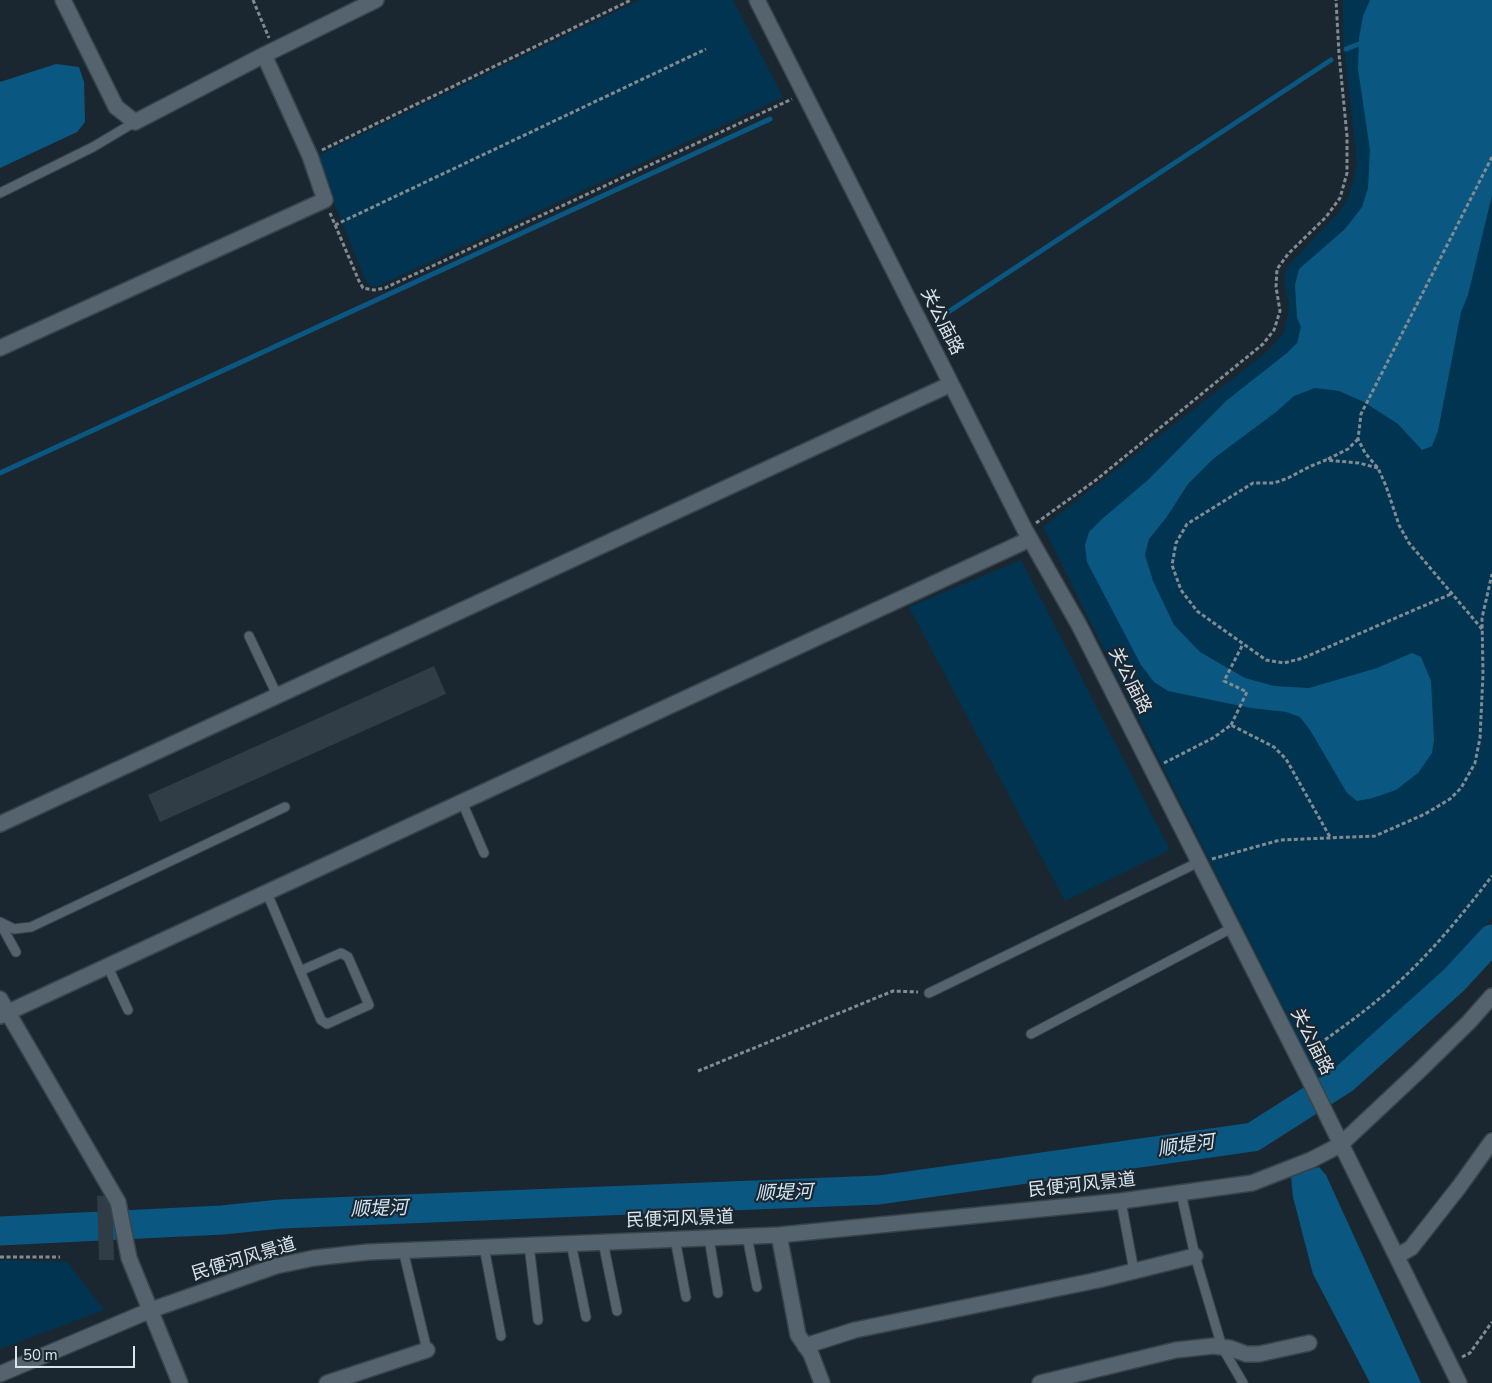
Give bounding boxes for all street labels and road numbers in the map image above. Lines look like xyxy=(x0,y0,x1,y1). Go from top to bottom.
street label: 关公庙路 xyxy=(915,285,967,359)
street label: 关公庙路 xyxy=(1103,644,1155,718)
street label: 关公庙路 xyxy=(1285,1005,1337,1079)
street label: 民便河风景道 xyxy=(1027,1170,1137,1202)
street label: 民便河风景道 xyxy=(626,1207,734,1233)
street label: 民便河风景道 xyxy=(189,1234,299,1286)

